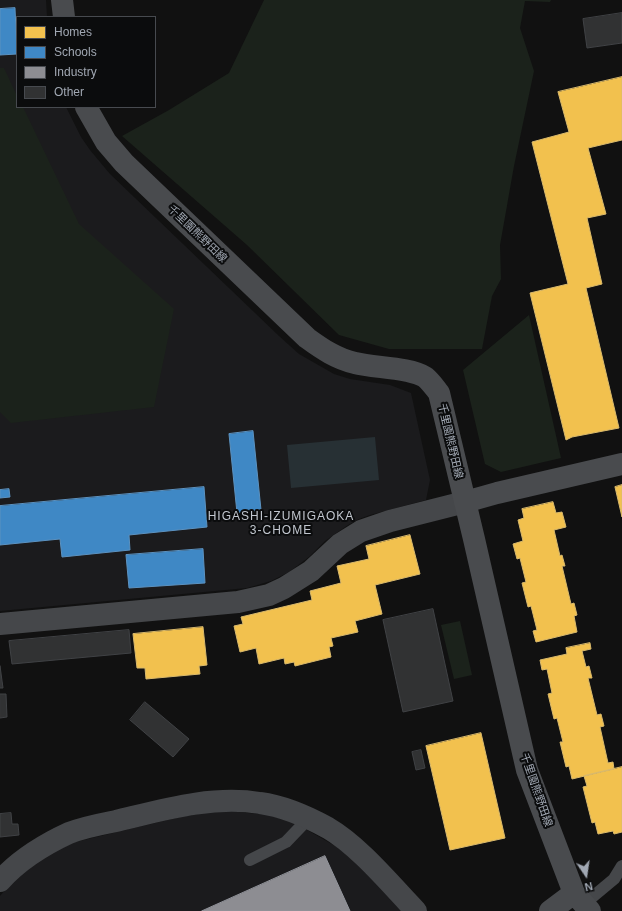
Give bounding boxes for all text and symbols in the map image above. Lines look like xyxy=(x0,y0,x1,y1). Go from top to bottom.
legend xyxy=(16,16,156,108)
text: Homes xyxy=(54,25,92,39)
text: Schools xyxy=(54,45,97,59)
text: Industry xyxy=(54,65,97,79)
text: Other xyxy=(54,85,84,99)
street label: 千里園熊野田線 xyxy=(165,203,229,265)
street label: 千里園熊野田線 xyxy=(435,402,465,480)
district label: HIGASHI-IZUMIGAOKA 3-CHOME xyxy=(208,510,354,538)
street label: 千里園熊野田線 xyxy=(517,751,555,829)
north arrow xyxy=(566,855,606,895)
text: N xyxy=(583,880,594,893)

